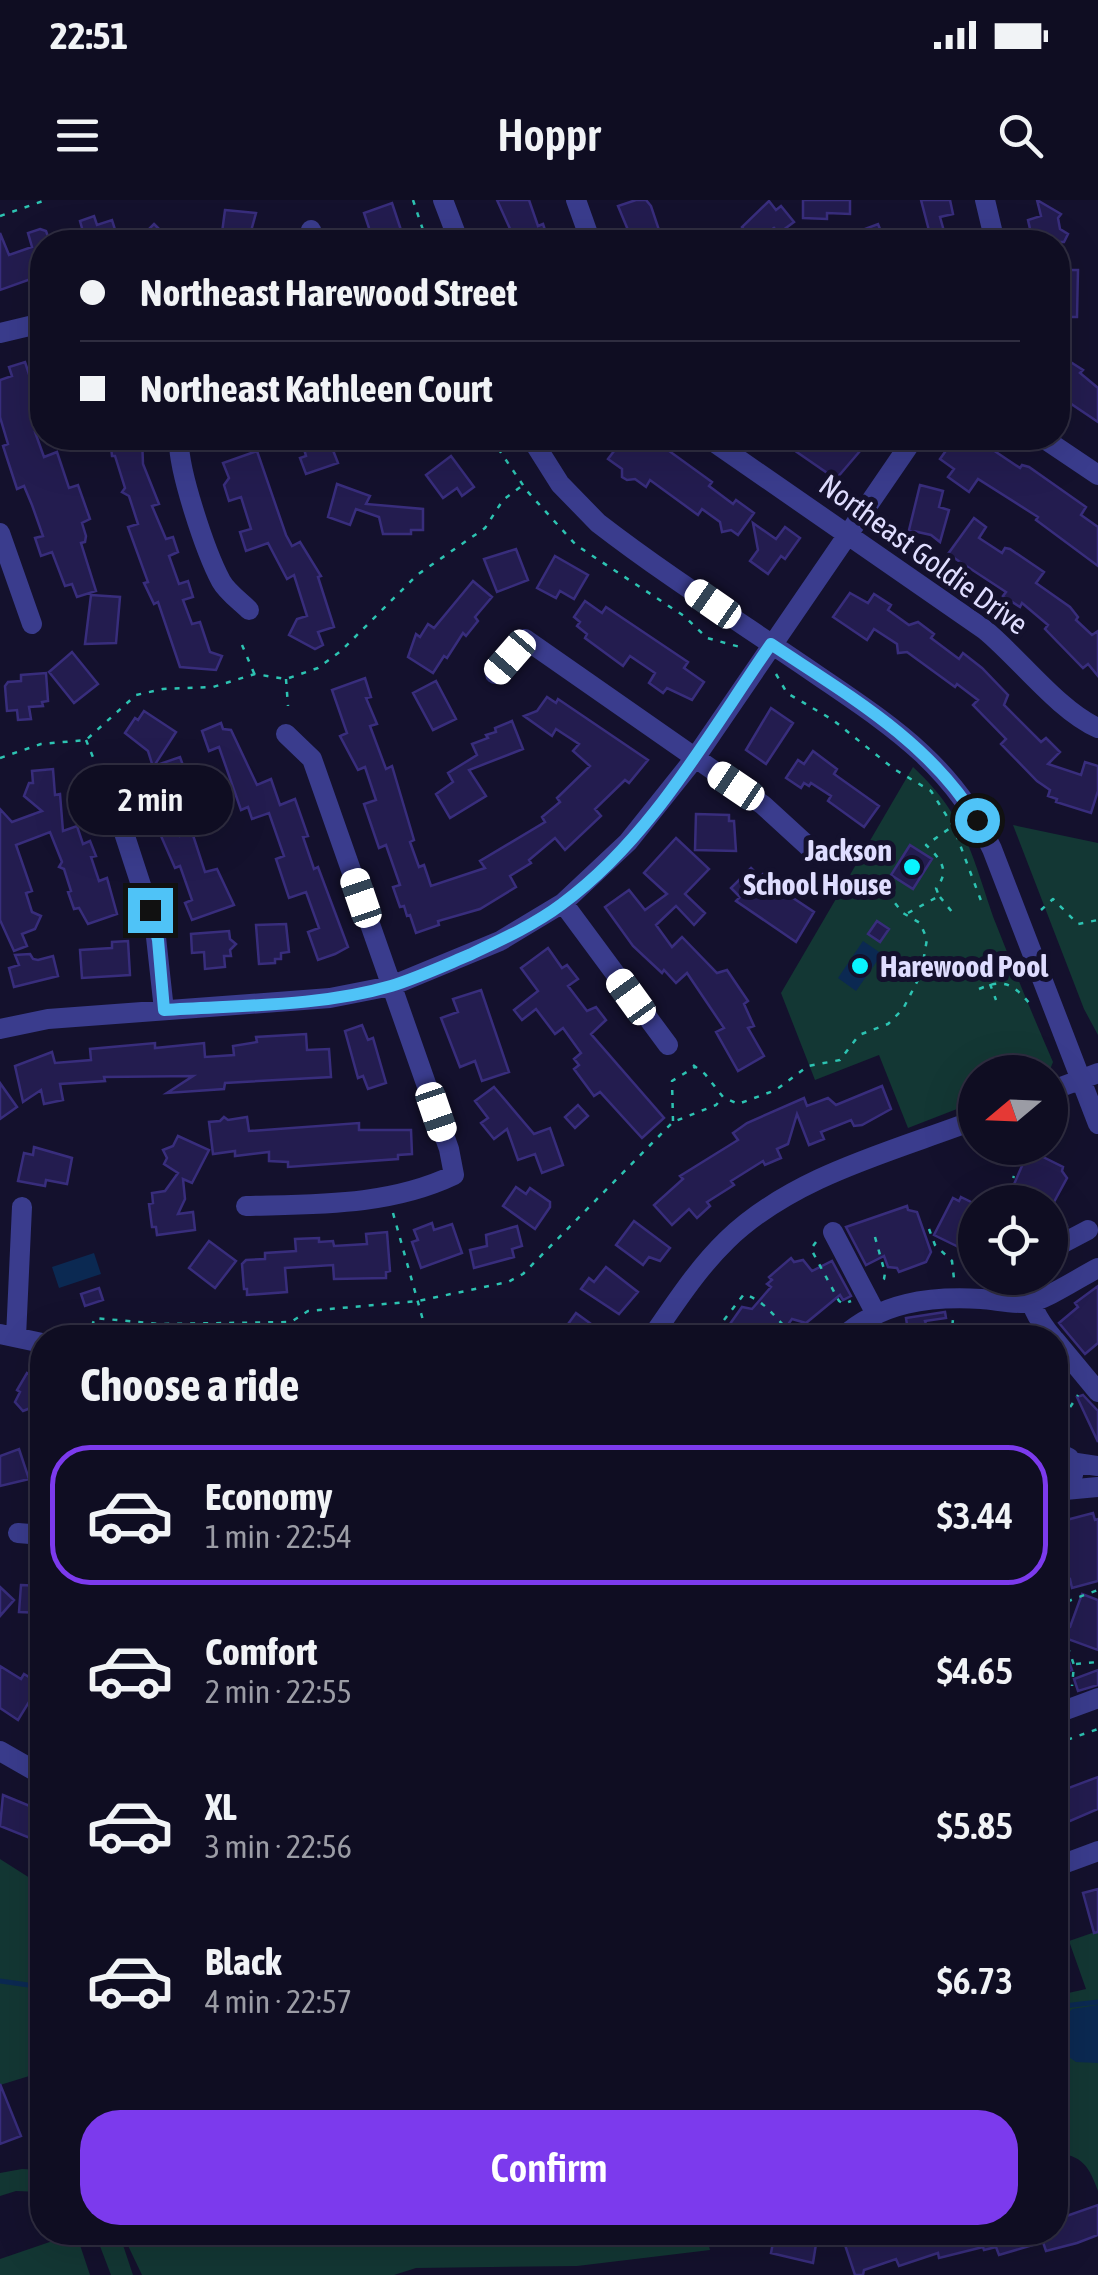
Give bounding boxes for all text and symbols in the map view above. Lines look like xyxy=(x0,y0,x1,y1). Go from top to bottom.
text: 22:51 xyxy=(50,14,128,57)
icon: menu xyxy=(50,108,105,163)
icon: search xyxy=(993,108,1048,163)
text: Hoppr xyxy=(497,109,601,161)
text: Northeast Harewood Street xyxy=(140,271,517,314)
text: Northeast Kathleen Court xyxy=(140,367,493,410)
street label: Northeast Goldie Drive xyxy=(813,467,1035,641)
car xyxy=(680,575,746,633)
car xyxy=(479,625,541,689)
car xyxy=(703,757,769,815)
callout: 2 min xyxy=(68,765,232,835)
text: 2 min xyxy=(118,781,183,818)
route start xyxy=(955,798,1000,843)
place label: Jackson School House xyxy=(743,833,892,901)
marker: Jackson School House xyxy=(901,856,923,878)
car xyxy=(337,865,385,931)
route end xyxy=(128,888,173,933)
place label: Harewood Pool xyxy=(880,949,1049,983)
marker: Harewood Pool xyxy=(849,955,871,977)
car xyxy=(601,964,661,1030)
north arrow xyxy=(958,1055,1068,1165)
map controls xyxy=(958,1055,1068,1295)
car xyxy=(412,1079,460,1145)
button: locate xyxy=(958,1185,1068,1295)
text: Choose a ride xyxy=(80,1359,299,1411)
icon: car xyxy=(85,1470,175,1560)
text: Economy xyxy=(205,1475,332,1518)
text: $3.44 xyxy=(937,1494,1013,1537)
text: 1 min · 22:54 xyxy=(205,1518,352,1555)
icon: car xyxy=(85,1625,175,1715)
text: Comfort xyxy=(205,1630,317,1673)
text: $4.65 xyxy=(937,1649,1013,1692)
text: 2 min · 22:55 xyxy=(205,1673,352,1710)
icon: car xyxy=(85,1780,175,1870)
text: XL xyxy=(205,1785,237,1828)
text: $5.85 xyxy=(937,1804,1013,1847)
text: 3 min · 22:56 xyxy=(205,1828,352,1865)
icon: car xyxy=(85,1935,175,2025)
text: Black xyxy=(205,1940,282,1983)
text: $6.73 xyxy=(937,1959,1013,2002)
text: 4 min · 22:57 xyxy=(205,1983,352,2020)
button: Confirm xyxy=(80,2110,1018,2225)

